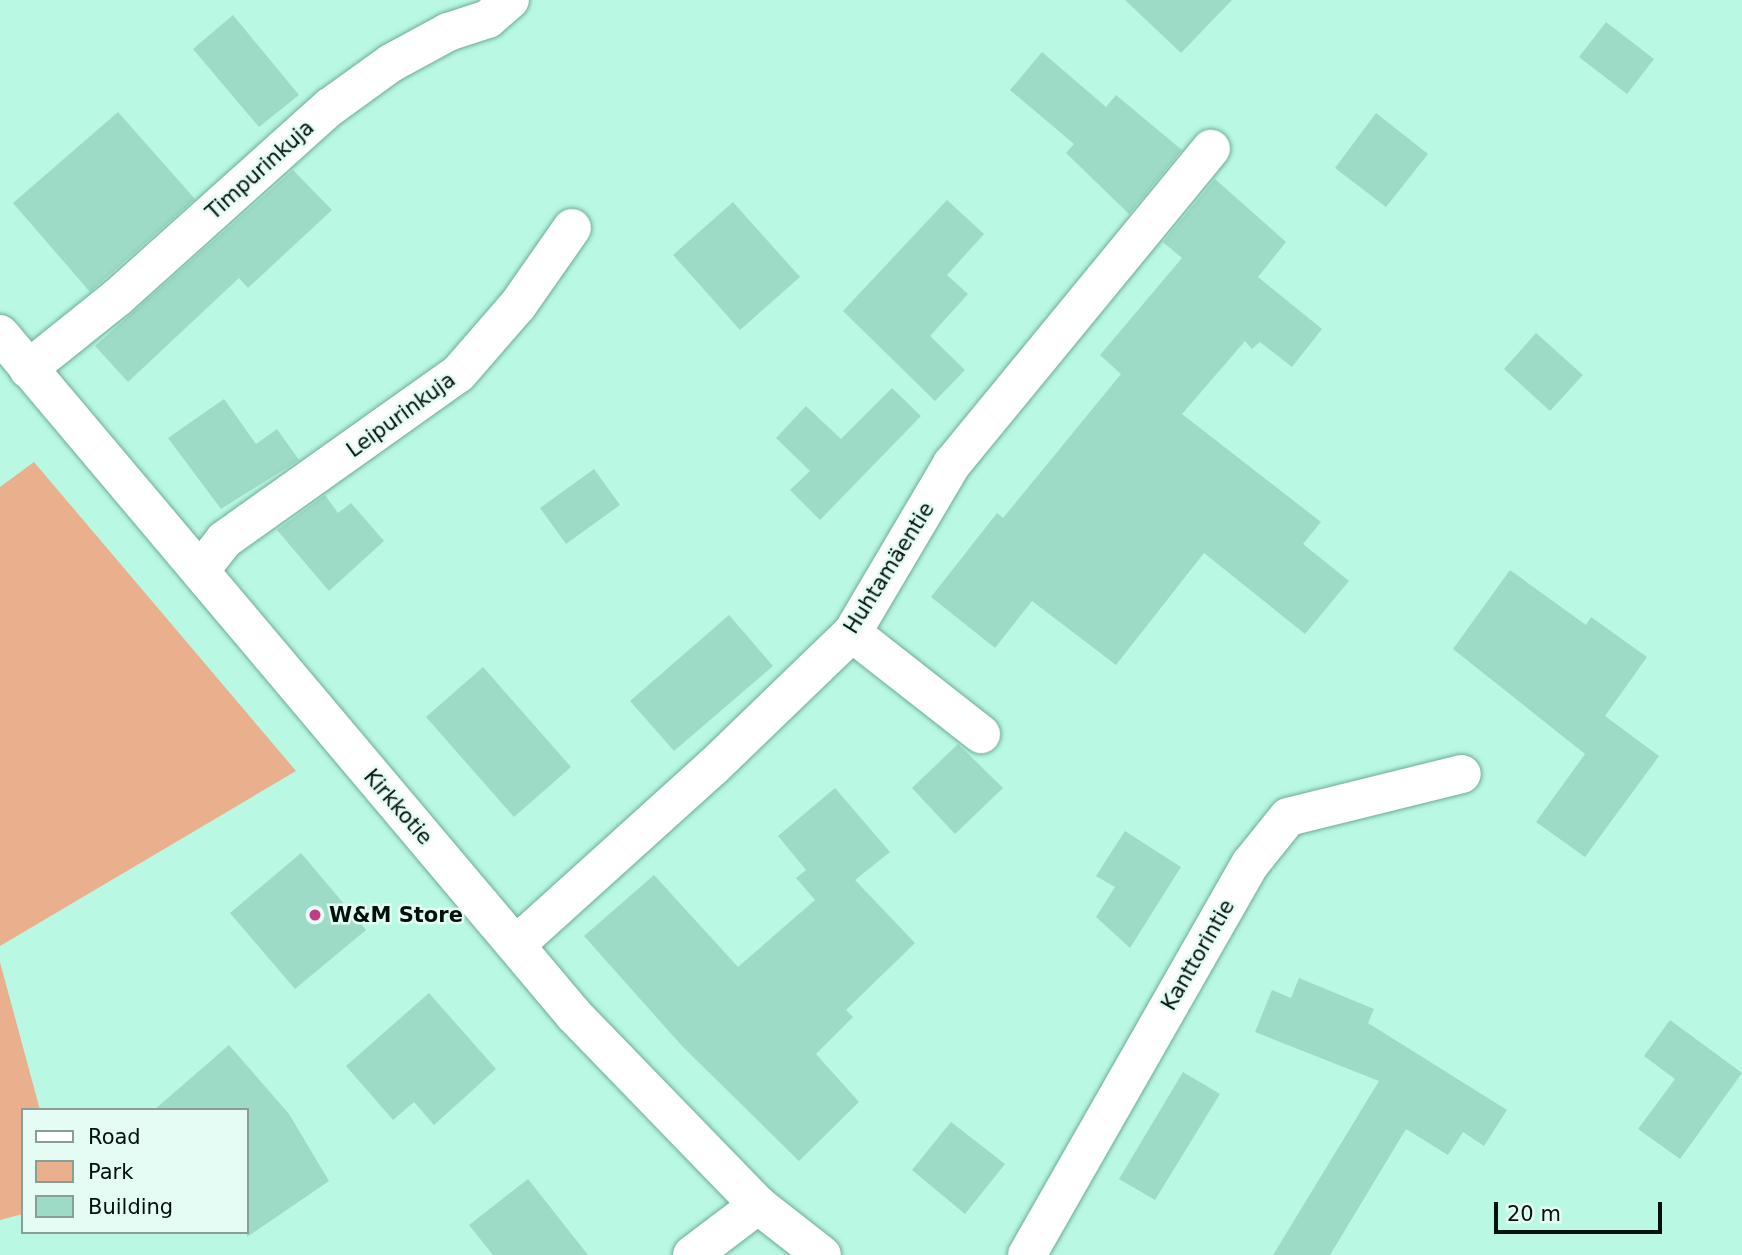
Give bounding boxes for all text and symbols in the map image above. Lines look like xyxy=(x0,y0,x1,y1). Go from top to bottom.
street label: Timpurinkuja xyxy=(201,115,319,225)
street label: Leipurinkuja xyxy=(342,367,460,463)
street label: Huhtamäentie xyxy=(839,498,939,638)
street label: Kirkkotie xyxy=(358,764,438,850)
street label: Kanttorintie xyxy=(1156,895,1240,1015)
place label: W&M Store xyxy=(329,902,463,928)
marker: W&M Store xyxy=(307,907,323,923)
legend xyxy=(21,1108,248,1234)
text: Road xyxy=(88,1125,141,1149)
text: Park xyxy=(88,1160,133,1184)
scale bar xyxy=(1497,1188,1665,1232)
text: Building xyxy=(88,1195,173,1219)
text: 20 m xyxy=(1507,1202,1561,1226)

